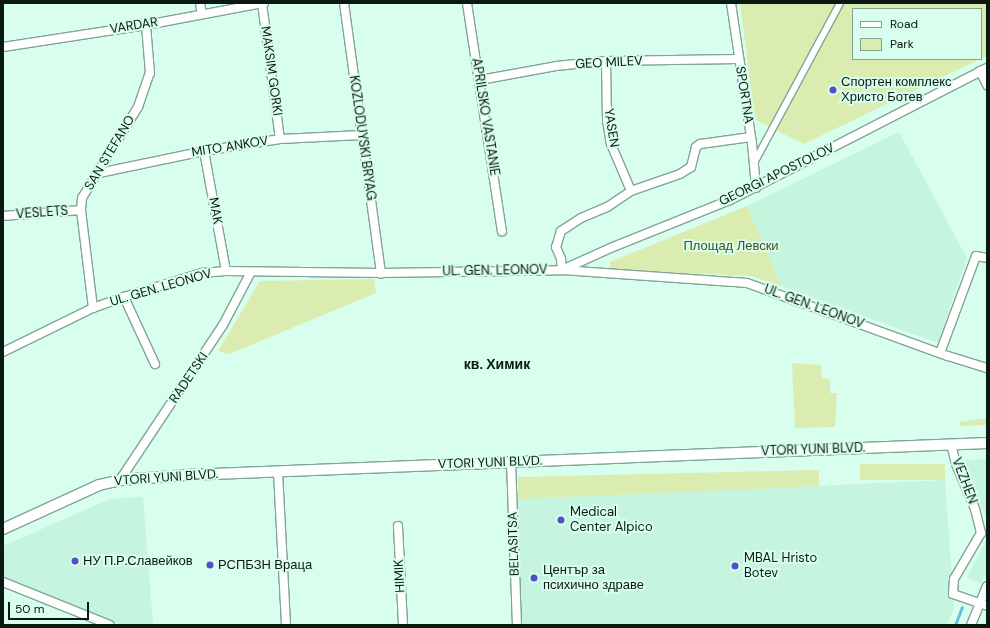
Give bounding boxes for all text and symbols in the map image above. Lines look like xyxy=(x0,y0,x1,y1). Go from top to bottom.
legend xyxy=(852,8,982,60)
street label: VARDAR xyxy=(109,15,159,37)
text: Road xyxy=(890,16,918,32)
street label: MAKSIM GORKI xyxy=(257,25,285,117)
text: Park xyxy=(890,36,914,52)
street label: GEO MILEV xyxy=(575,53,643,73)
street label: APRILSKO VASTANIE xyxy=(468,57,502,177)
street label: SPORTNA xyxy=(732,65,756,125)
street label: KOZLODUYSKI BRYAG xyxy=(346,74,378,202)
place label: Спортен комплекс Христо Ботев xyxy=(841,75,951,106)
marker: Спортен комплекс Христо Ботев xyxy=(828,85,838,95)
street label: YASEN xyxy=(600,107,622,149)
street label: SAN STEFANO xyxy=(82,113,138,193)
street label: MITO ANKOV xyxy=(191,133,269,161)
street label: GEORGI APOSTOLOV xyxy=(717,140,837,210)
street label: MAK xyxy=(205,196,225,226)
street label: VESLETS xyxy=(15,203,69,223)
park label: Площад Левски xyxy=(683,238,779,254)
street label: UL. GEN. LEONOV xyxy=(442,262,548,280)
street label: UL. GEN. LEONOV xyxy=(108,266,214,310)
street label: UL. GEN. LEONOV xyxy=(762,282,866,332)
street label: RADETSKI xyxy=(166,350,212,406)
district label: кв. Химик xyxy=(464,356,530,372)
street label: VTORI YUNI BLVD. xyxy=(761,440,865,460)
street label: VTORI YUNI BLVD. xyxy=(438,453,542,473)
street label: VEZHEN xyxy=(948,456,980,506)
street label: VTORI YUNI BLVD. xyxy=(113,467,219,489)
place label: Medical Center Alpico xyxy=(570,505,653,536)
street label: BELASITSA xyxy=(505,512,523,576)
marker: Medical Center Alpico xyxy=(555,514,567,526)
place label: MBAL Hristo Botev xyxy=(744,551,817,582)
place label: НУ П.Р.Славейков xyxy=(83,553,193,569)
marker: НУ П.Р.Славейков xyxy=(70,556,80,566)
place label: РСПБЗН Враца xyxy=(218,557,312,573)
street label: HIMIK xyxy=(391,559,409,593)
marker: РСПБЗН Враца xyxy=(205,560,215,570)
marker: MBAL Hristo Botev xyxy=(729,560,741,572)
place label: Център за психично здраве xyxy=(543,563,644,594)
marker: Център за психично здраве xyxy=(528,572,540,584)
scale bar xyxy=(10,594,91,620)
text: 50 m xyxy=(15,601,44,617)

